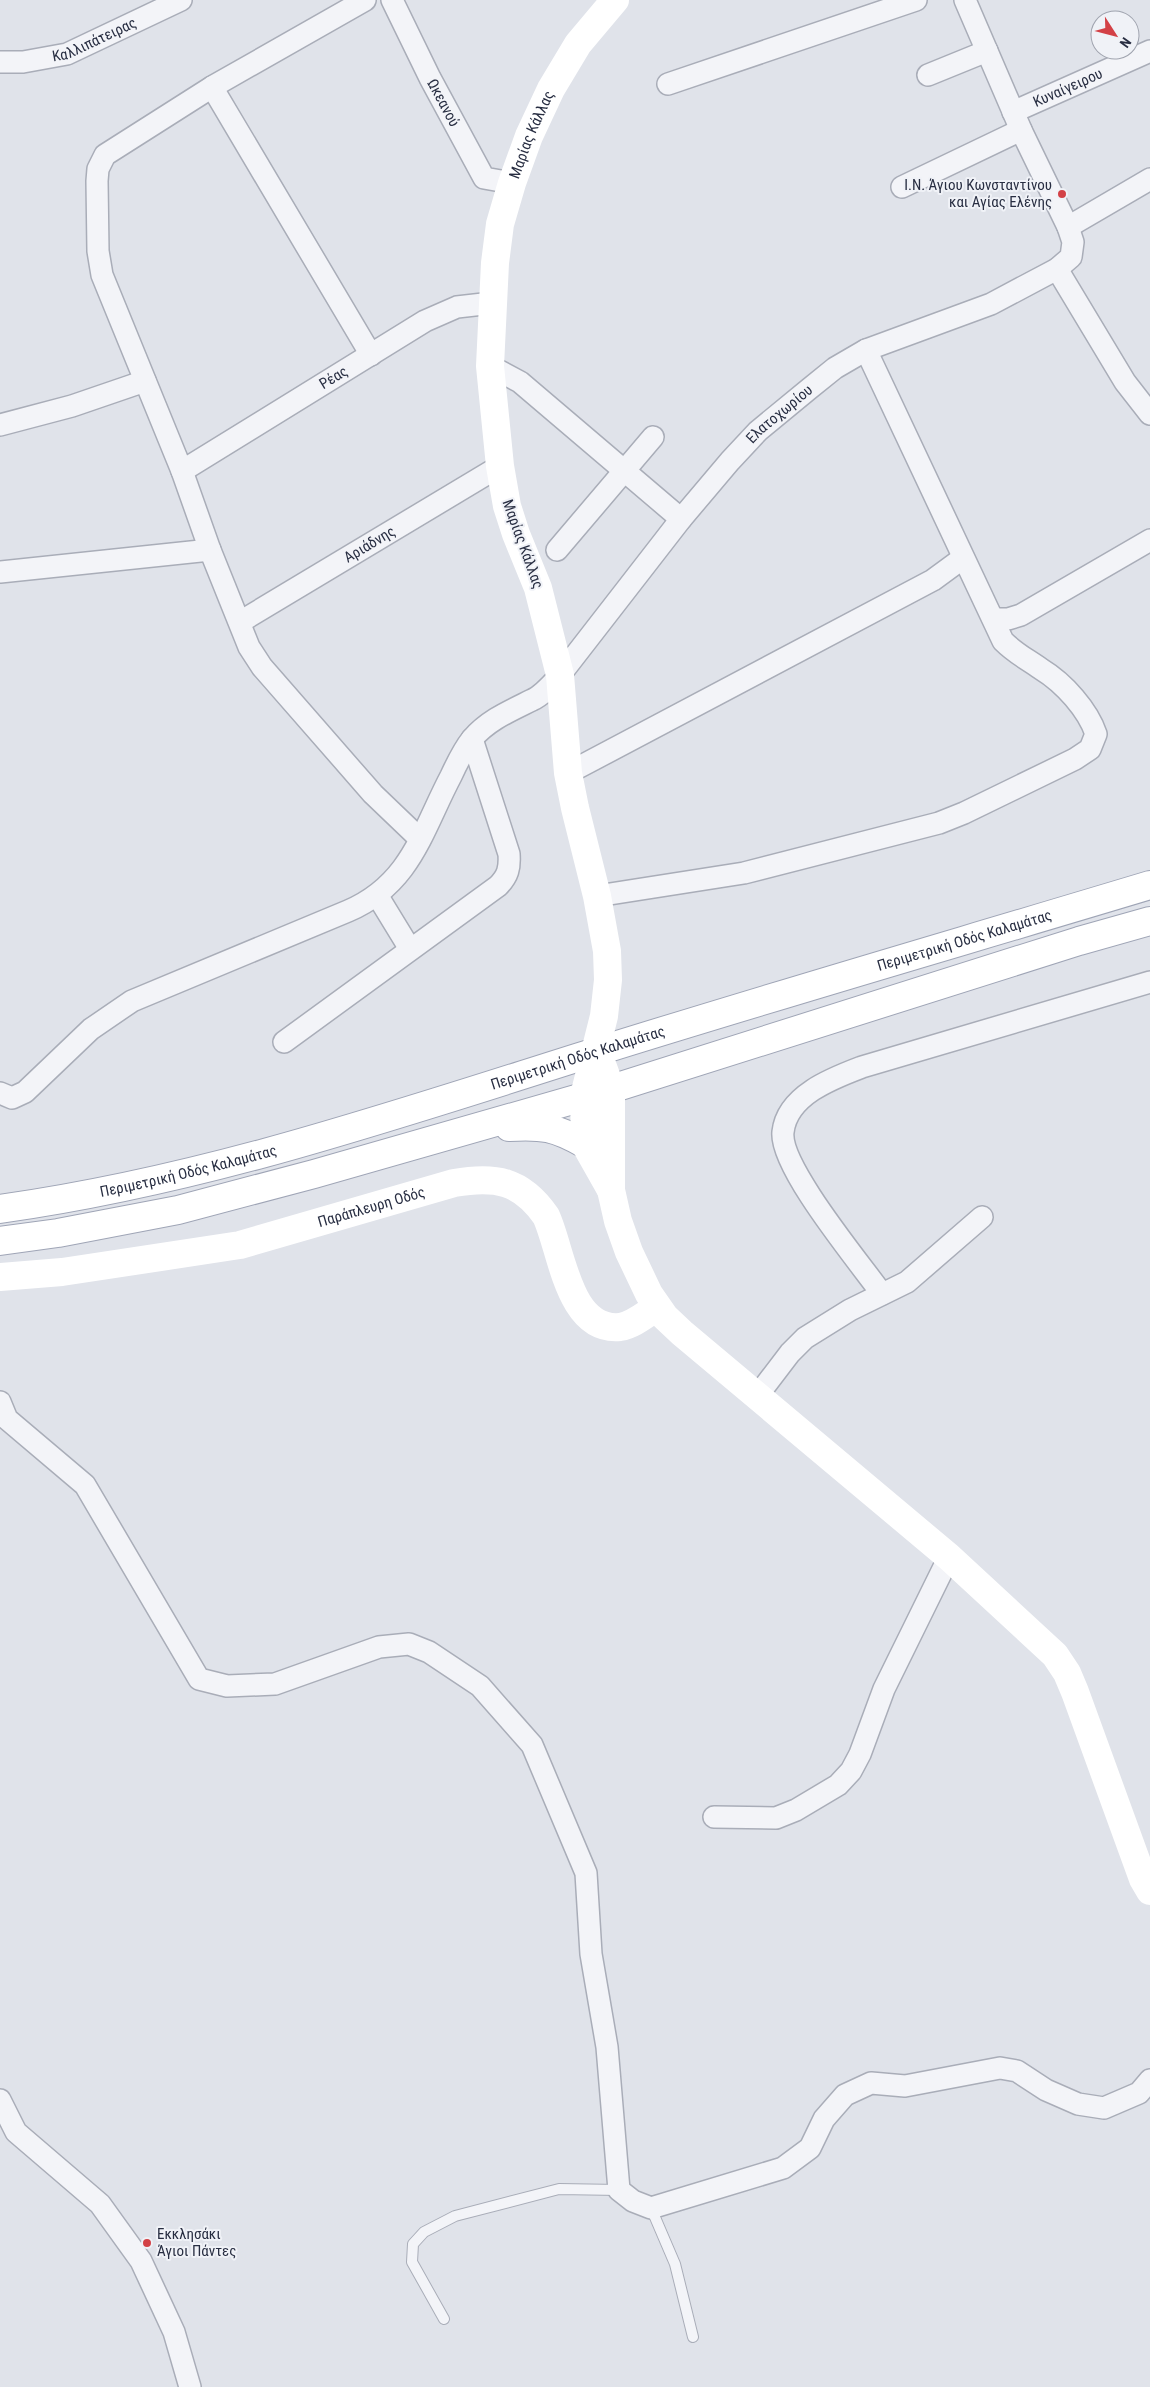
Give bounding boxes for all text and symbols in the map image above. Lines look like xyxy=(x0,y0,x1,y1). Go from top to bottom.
north arrow xyxy=(1090,10,1140,60)
street label: Καλλιπάτειρας xyxy=(51,14,139,66)
text: N xyxy=(1117,34,1135,51)
street label: Κυναίγειρου xyxy=(1030,64,1105,111)
street label: Ωκεανού xyxy=(423,76,464,130)
street label: Μαρίας Κάλλας xyxy=(505,88,558,181)
place label: Ι.Ν. Άγιου Κωνσταντίνου και Αγίας Ελένης xyxy=(904,176,1052,211)
marker: Ι.Ν. Άγιου Κωνσταντίνου και Αγίας Ελένης xyxy=(1056,188,1068,200)
street label: Ρέας xyxy=(316,362,351,393)
street label: Ελατοχωρίου xyxy=(742,381,816,447)
street label: Μαρίας Κάλλας xyxy=(499,497,547,591)
street label: Αριάδνης xyxy=(341,522,398,567)
street label: Περιμετρική Οδός Καλαμάτας xyxy=(875,906,1054,975)
street label: Περιμετρική Οδός Καλαμάτας xyxy=(488,1022,667,1094)
street label: Περιμετρική Οδός Καλαμάτας xyxy=(98,1141,279,1201)
street label: Παράπλευρη Οδός xyxy=(316,1183,427,1231)
place label: Εκκλησάκι Άγιοι Πάντες xyxy=(157,2225,236,2260)
marker: Εκκλησάκι Άγιοι Πάντες xyxy=(141,2237,153,2249)

